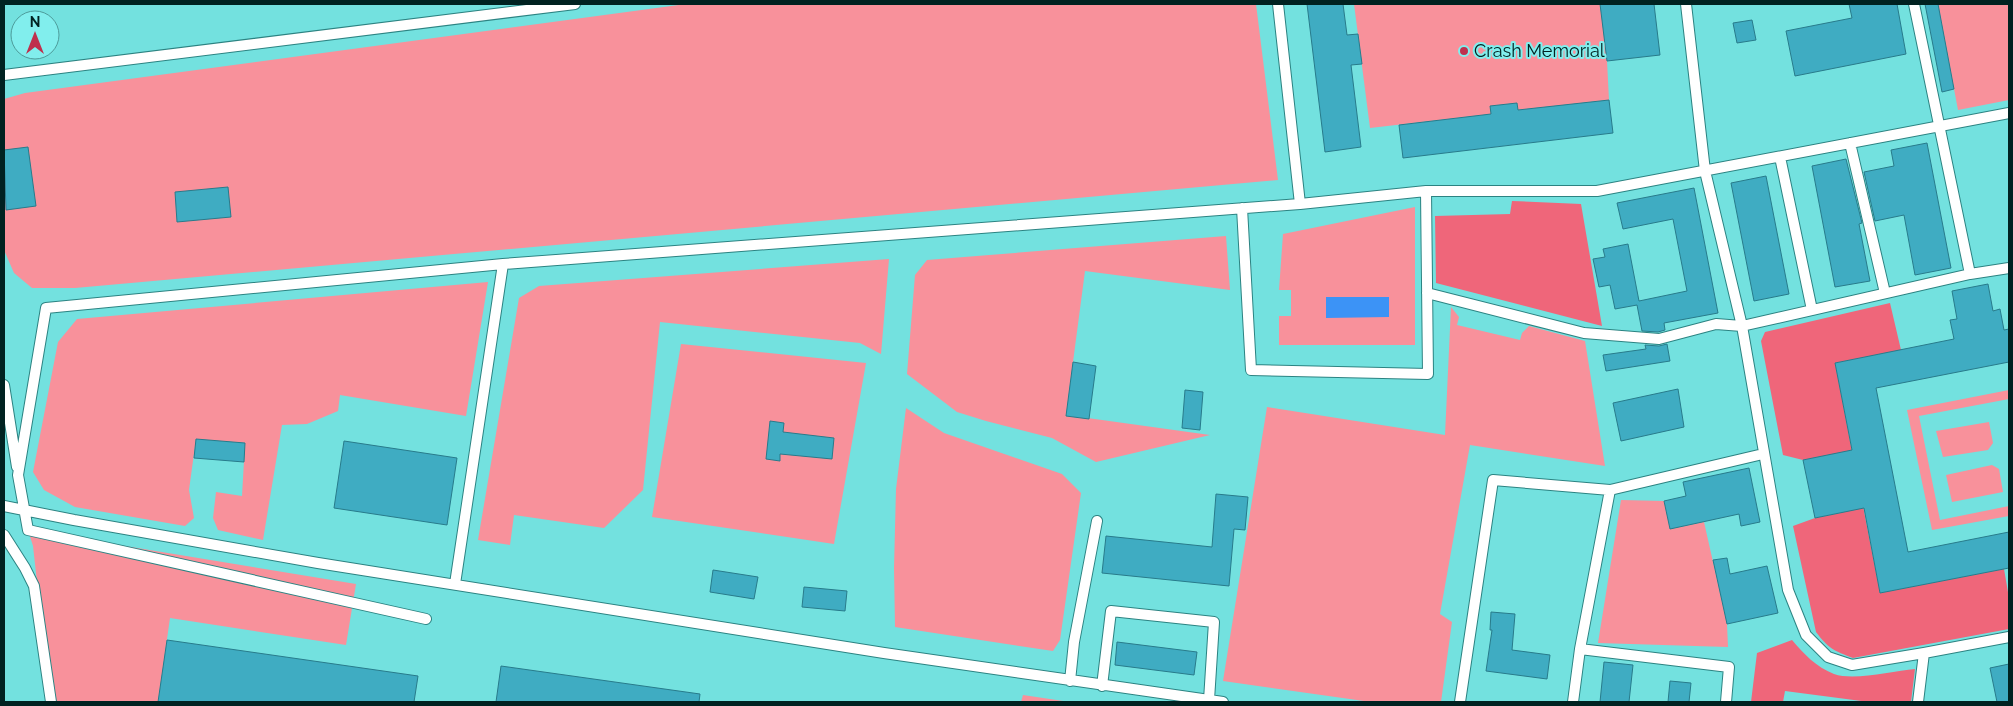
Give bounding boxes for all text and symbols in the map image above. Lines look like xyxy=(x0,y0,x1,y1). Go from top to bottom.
north arrow xyxy=(10,10,60,60)
text: N xyxy=(30,14,40,30)
place label: Crash Memorial xyxy=(1474,40,1605,61)
marker: Crash Memorial xyxy=(1458,45,1470,57)

